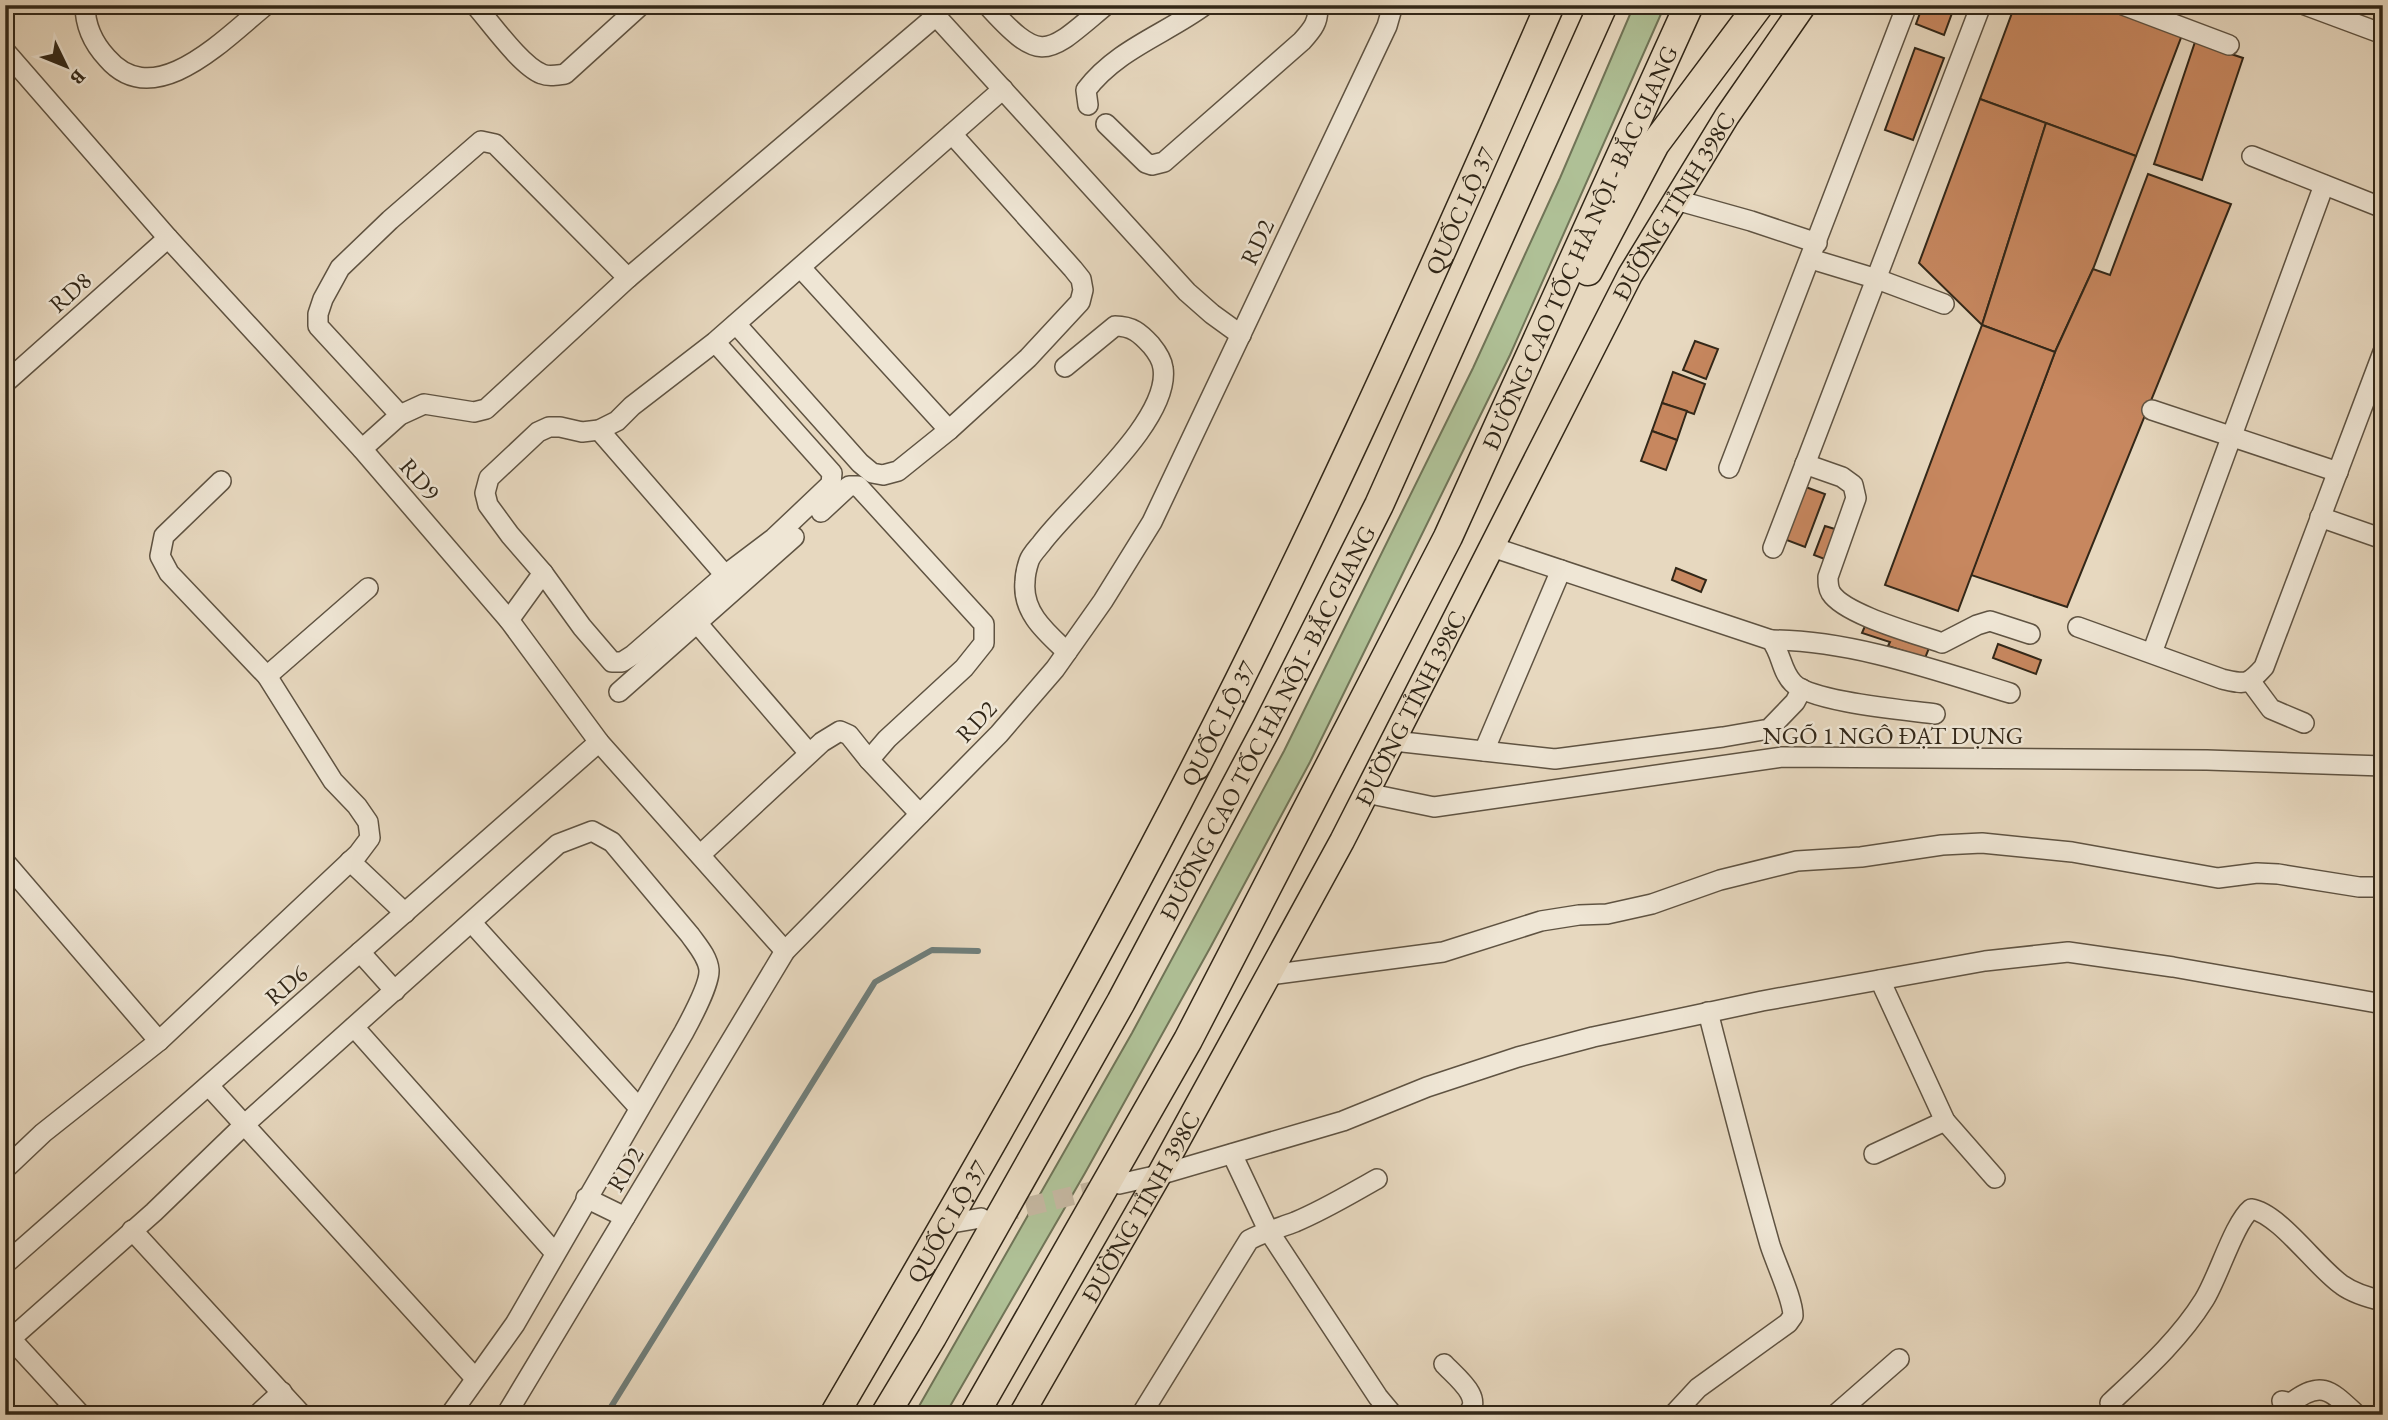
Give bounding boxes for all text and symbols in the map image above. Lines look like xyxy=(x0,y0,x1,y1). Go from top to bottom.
north arrow xyxy=(32,32,102,102)
street label: ĐƯỜNG CAO TỐC HÀ NỘI - BẮC GIANG xyxy=(1474,40,1684,454)
text: B xyxy=(65,64,91,90)
street label: ĐƯỜNG TỈNH 398C xyxy=(1604,106,1741,305)
street label: QUỐC LỘ 37 xyxy=(1417,142,1501,279)
street label: RD2 xyxy=(1233,214,1281,270)
street label: RD8 xyxy=(42,265,98,319)
street label: RD9 xyxy=(393,451,447,507)
street label: ĐƯỜNG CAO TỐC HÀ NỘI - BẮC GIANG xyxy=(1152,520,1382,925)
street label: ĐƯỜNG TỈNH 398C xyxy=(1347,605,1472,811)
street label: QUỐC LỘ 37 xyxy=(1173,655,1262,791)
street label: RD2 xyxy=(949,693,1004,749)
street label: NGÕ 1 NGÔ ĐẠT DỤNG xyxy=(1763,720,2023,751)
street label: RD6 xyxy=(258,958,314,1012)
street label: ĐƯỜNG TỈNH 398C xyxy=(1074,1106,1206,1308)
street label: RD2 xyxy=(600,1141,651,1197)
street label: QUỐC LỘ 37 xyxy=(899,1154,994,1288)

